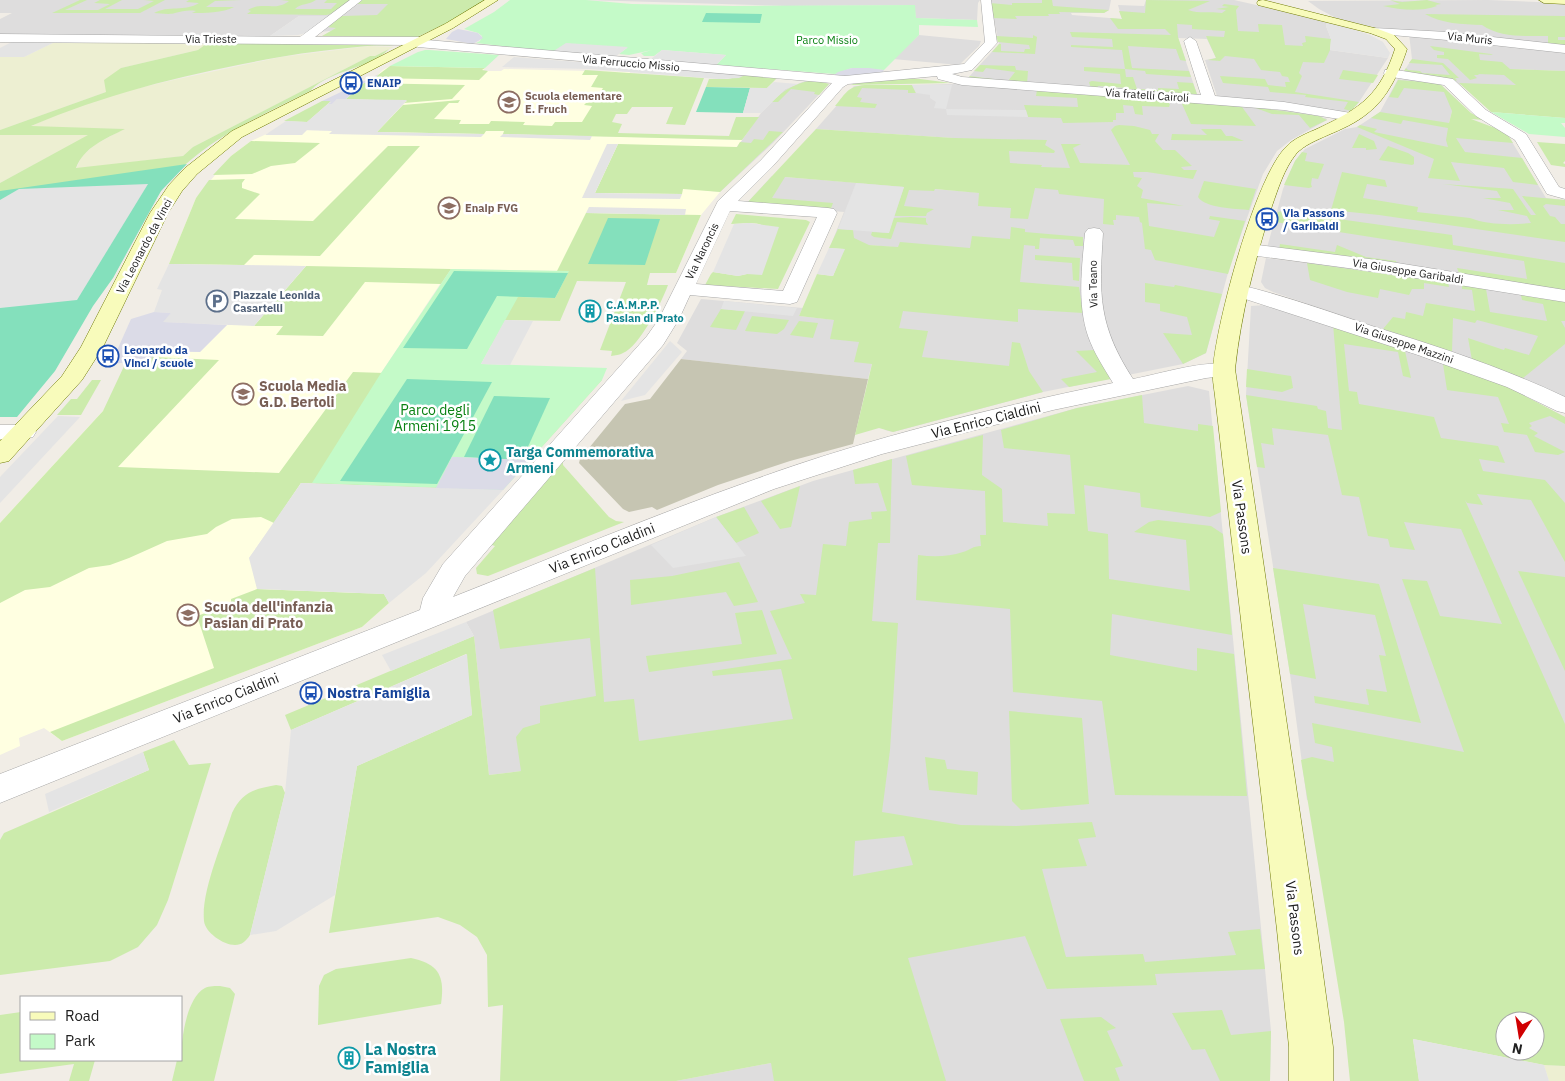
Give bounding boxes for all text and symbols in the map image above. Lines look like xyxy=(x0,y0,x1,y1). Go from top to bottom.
street label: Via Muris xyxy=(1447,29,1493,47)
street label: Via Trieste xyxy=(185,32,237,46)
park label: Parco Missio xyxy=(796,33,858,47)
street label: Via Ferruccio Missio xyxy=(582,52,680,74)
bus stop icon: ENAIP xyxy=(339,71,363,95)
place label: ENAIP xyxy=(367,76,401,90)
street label: Via fratelli Cairoli xyxy=(1105,85,1189,105)
place label: Scuola elementare E. Fruch xyxy=(525,89,622,116)
school or university icon: Scuola elementare E. Fruch xyxy=(497,90,521,114)
street label: Via Leonardo da Vinci xyxy=(113,196,175,296)
school or university icon: Enaip FVG xyxy=(437,196,461,220)
place label: Enaip FVG xyxy=(465,201,518,215)
place label: Via Passons / Garibaldi xyxy=(1283,206,1345,233)
bus stop icon: Via Passons / Garibaldi xyxy=(1255,207,1279,231)
street label: Via Naroncis xyxy=(682,220,722,282)
street label: Via Giuseppe Garibaldi xyxy=(1352,255,1464,287)
street label: Via Teano xyxy=(1086,260,1100,308)
place label: Piazzale Leonida Casartelli xyxy=(233,288,320,315)
parking icon: Piazzale Leonida Casartelli xyxy=(205,289,229,313)
place label: C.A.M.P.P. Pasian di Prato xyxy=(606,298,684,325)
building icon: C.A.M.P.P. Pasian di Prato xyxy=(578,299,602,323)
street label: Via Giuseppe Mazzini xyxy=(1352,319,1456,367)
place label: Leonardo da Vinci / scuole xyxy=(124,343,193,370)
bus stop icon: Leonardo da Vinci / scuole xyxy=(96,344,120,368)
place label: Scuola Media G.D. Bertoli xyxy=(259,377,347,411)
school or university icon: Scuola Media G.D. Bertoli xyxy=(231,382,255,406)
street label: Via Enrico Cialdini xyxy=(929,398,1043,442)
park label: Parco degli Armeni 1915 xyxy=(394,401,476,435)
place label: Targa Commemorativa Armeni xyxy=(506,443,654,477)
place icon: Targa Commemorativa Armeni xyxy=(478,448,502,472)
street label: Via Passons xyxy=(1228,479,1256,555)
street label: Via Enrico Cialdini xyxy=(547,519,657,577)
place label: Scuola dell'infanzia Pasian di Prato xyxy=(204,598,333,632)
school or university icon: Scuola dell'infanzia Pasian di Prato xyxy=(176,603,200,627)
street label: Via Enrico Cialdini xyxy=(171,669,281,727)
bus stop icon: Nostra Famiglia xyxy=(299,681,323,705)
place label: Nostra Famiglia xyxy=(327,684,430,702)
street label: Via Passons xyxy=(1282,880,1309,956)
legend xyxy=(20,996,182,1061)
text: Road xyxy=(65,1006,100,1025)
north arrow xyxy=(1495,1011,1545,1061)
text: Park xyxy=(65,1031,95,1050)
place label: La Nostra Famiglia xyxy=(365,1039,436,1077)
text: N xyxy=(1510,1039,1524,1059)
building icon: La Nostra Famiglia xyxy=(337,1046,361,1070)

